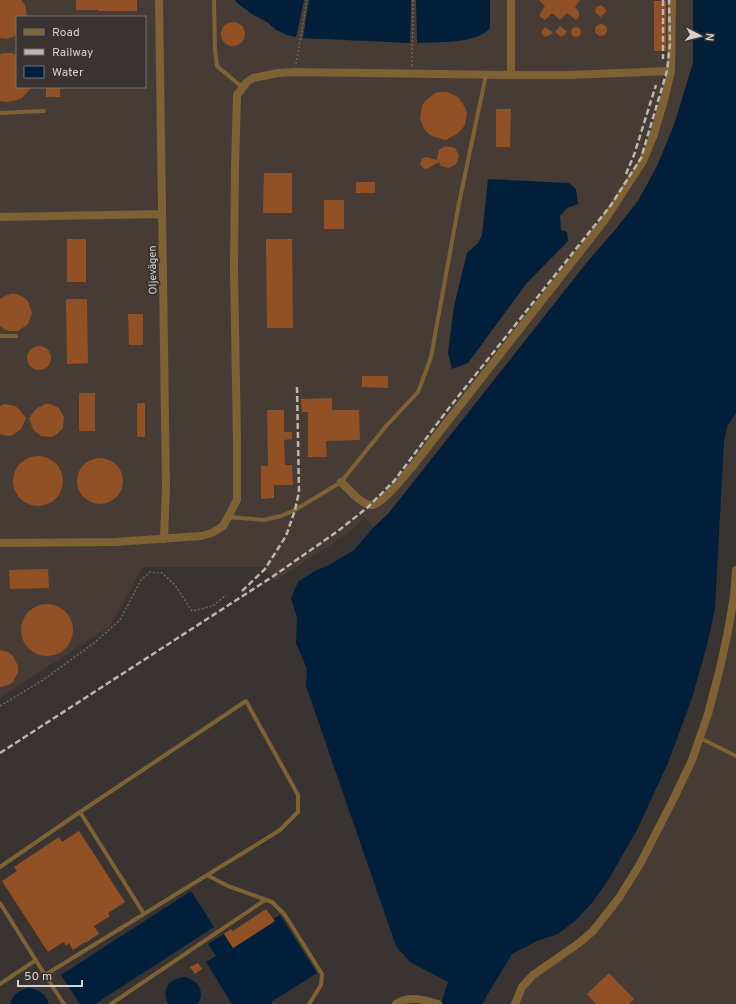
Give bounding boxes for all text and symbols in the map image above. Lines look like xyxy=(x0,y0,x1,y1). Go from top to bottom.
legend xyxy=(16,16,146,88)
north arrow xyxy=(680,16,720,56)
text: Road xyxy=(52,25,80,41)
text: N xyxy=(702,32,716,42)
text: Railway xyxy=(52,45,93,61)
text: Water xyxy=(52,65,84,81)
street label: Oljevägen xyxy=(146,245,160,295)
scale bar xyxy=(18,962,82,988)
text: 50 m xyxy=(24,969,52,985)

